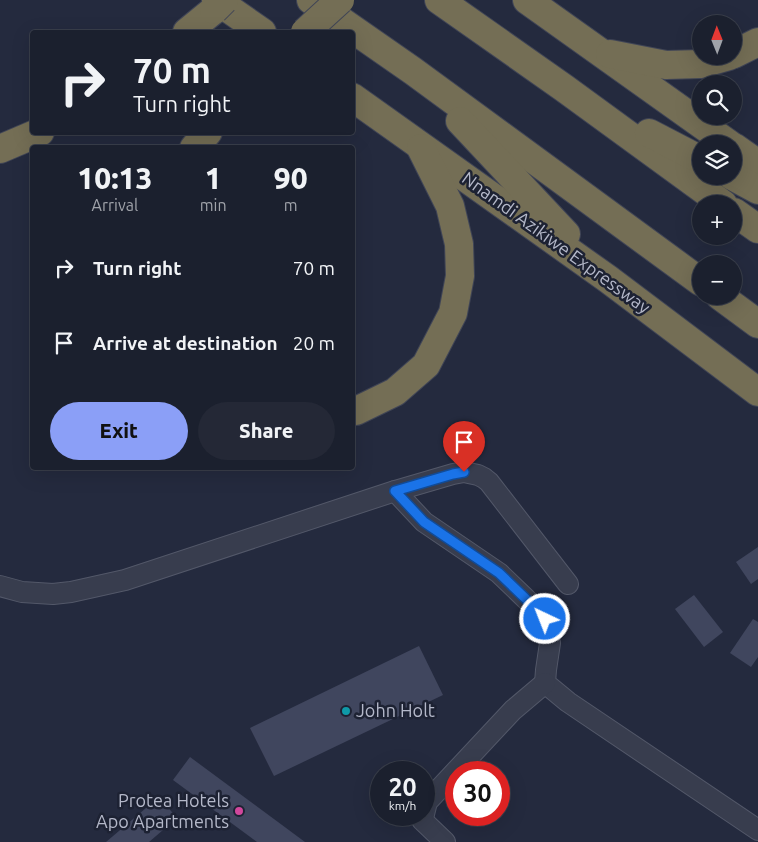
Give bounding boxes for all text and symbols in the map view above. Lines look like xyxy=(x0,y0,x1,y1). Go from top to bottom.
north arrow xyxy=(692,15,742,65)
map controls xyxy=(692,15,742,305)
icon: right xyxy=(50,50,115,115)
text: 70 m xyxy=(133,50,211,90)
button: search xyxy=(692,75,742,125)
text: Turn right xyxy=(133,91,231,116)
button: layers xyxy=(692,135,742,185)
text: 10:13 xyxy=(77,161,152,195)
text: 1 xyxy=(205,161,222,195)
text: 90 xyxy=(274,161,308,195)
street label: Nnamdi Azikiwe Expressway xyxy=(459,167,655,317)
button: + xyxy=(692,195,742,245)
text: Arrival xyxy=(92,196,138,214)
text: min xyxy=(200,196,227,214)
text: m xyxy=(284,196,298,214)
icon: right xyxy=(50,254,78,282)
button: − xyxy=(692,255,742,305)
text: Turn right xyxy=(93,257,181,279)
text: 70 m xyxy=(293,257,335,279)
icon: arrive xyxy=(50,329,78,357)
text: Arrive at destination xyxy=(93,332,278,354)
text: 20 m xyxy=(293,332,335,354)
button: Exit xyxy=(50,402,188,460)
button: Share xyxy=(198,402,335,460)
pin xyxy=(443,421,485,472)
icon: arrive xyxy=(450,428,478,456)
position arrow xyxy=(518,592,570,644)
place label: John Holt xyxy=(356,700,435,720)
marker: John Holt xyxy=(340,705,352,717)
speed limit sign: 30 xyxy=(445,761,510,826)
text: 20 xyxy=(388,773,417,801)
place label: Protea Hotels Apo Apartments xyxy=(96,790,229,831)
text: km/h xyxy=(389,799,416,812)
marker: Protea Hotels Apo Apartments xyxy=(233,805,245,817)

